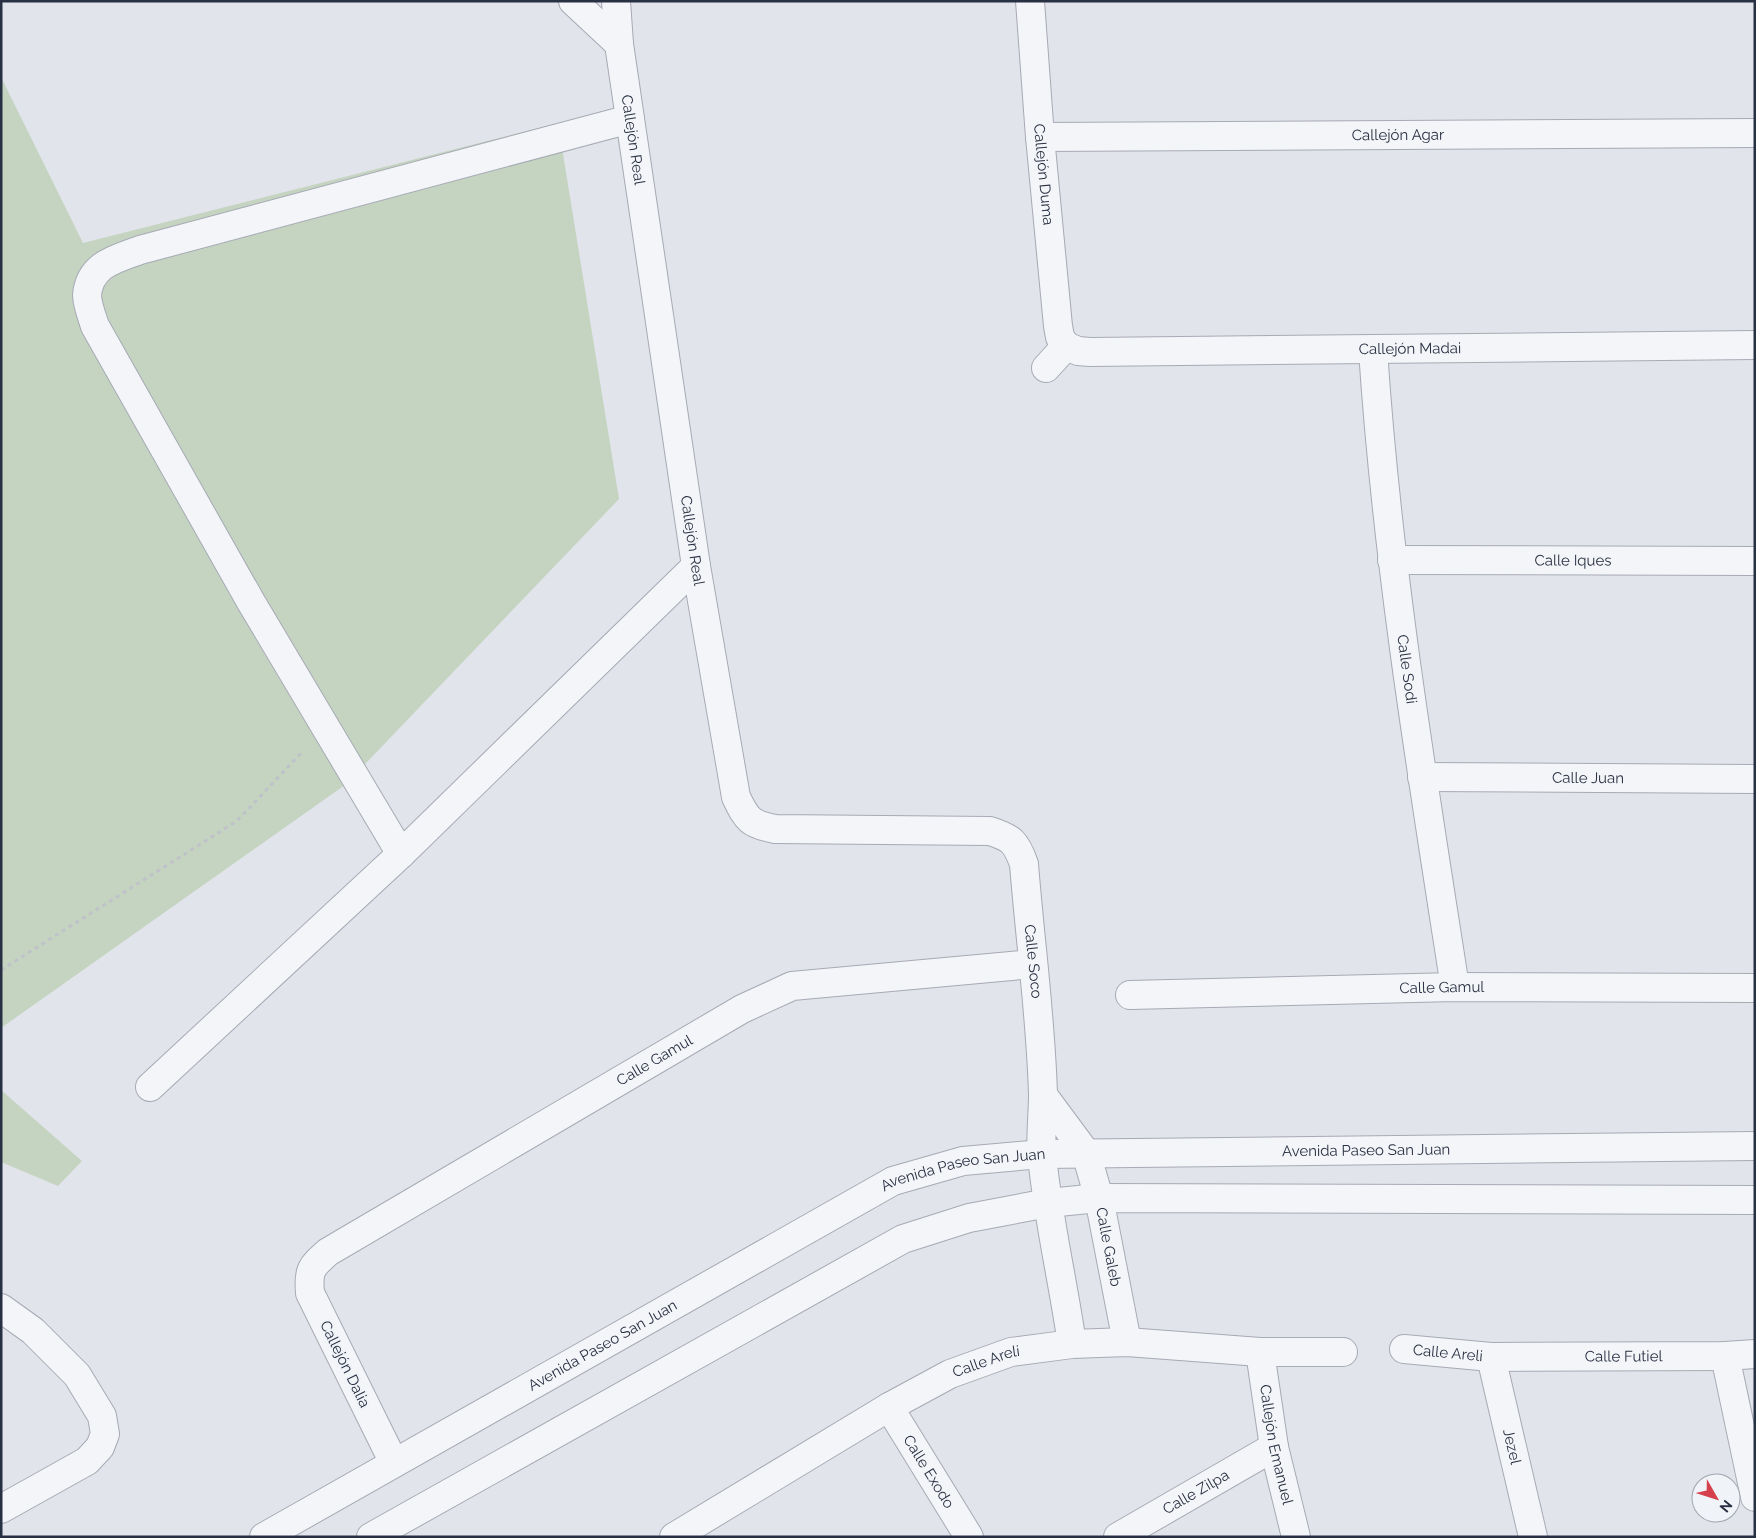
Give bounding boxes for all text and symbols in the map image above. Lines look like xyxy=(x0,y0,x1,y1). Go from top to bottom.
street label: Callejón Real xyxy=(618,94,649,187)
street label: Callejón Duma xyxy=(1030,123,1057,226)
street label: Callejón Agar xyxy=(1352,126,1445,144)
street label: Callejón Madai xyxy=(1359,339,1461,358)
street label: Callejón Real xyxy=(677,494,708,588)
street label: Calle Iques xyxy=(1534,551,1612,570)
street label: Calle Sodi xyxy=(1393,633,1421,705)
street label: Calle Juan xyxy=(1552,769,1624,787)
street label: Calle Soco xyxy=(1021,923,1046,999)
street label: Calle Gamul xyxy=(1399,978,1485,997)
street label: Calle Gamul xyxy=(613,1031,697,1090)
street label: Avenida Paseo San Juan xyxy=(1282,1140,1450,1160)
street label: Avenida Paseo San Juan xyxy=(877,1145,1046,1195)
street label: Calle Galeb xyxy=(1092,1206,1125,1288)
street label: Avenida Paseo San Juan xyxy=(525,1296,680,1395)
street label: Callejón Dalia xyxy=(316,1318,374,1410)
street label: Calle Areli xyxy=(1412,1341,1484,1365)
street label: Calle Areli xyxy=(950,1342,1021,1381)
street label: Calle Futiel xyxy=(1585,1347,1663,1366)
street label: Callejón Emanuel xyxy=(1256,1383,1297,1507)
street label: Jezel xyxy=(1499,1427,1525,1467)
street label: Calle Exodo xyxy=(899,1432,958,1512)
street label: Calle Zilpa xyxy=(1160,1466,1232,1518)
north arrow xyxy=(1691,1473,1741,1523)
text: N xyxy=(1717,1497,1736,1515)

